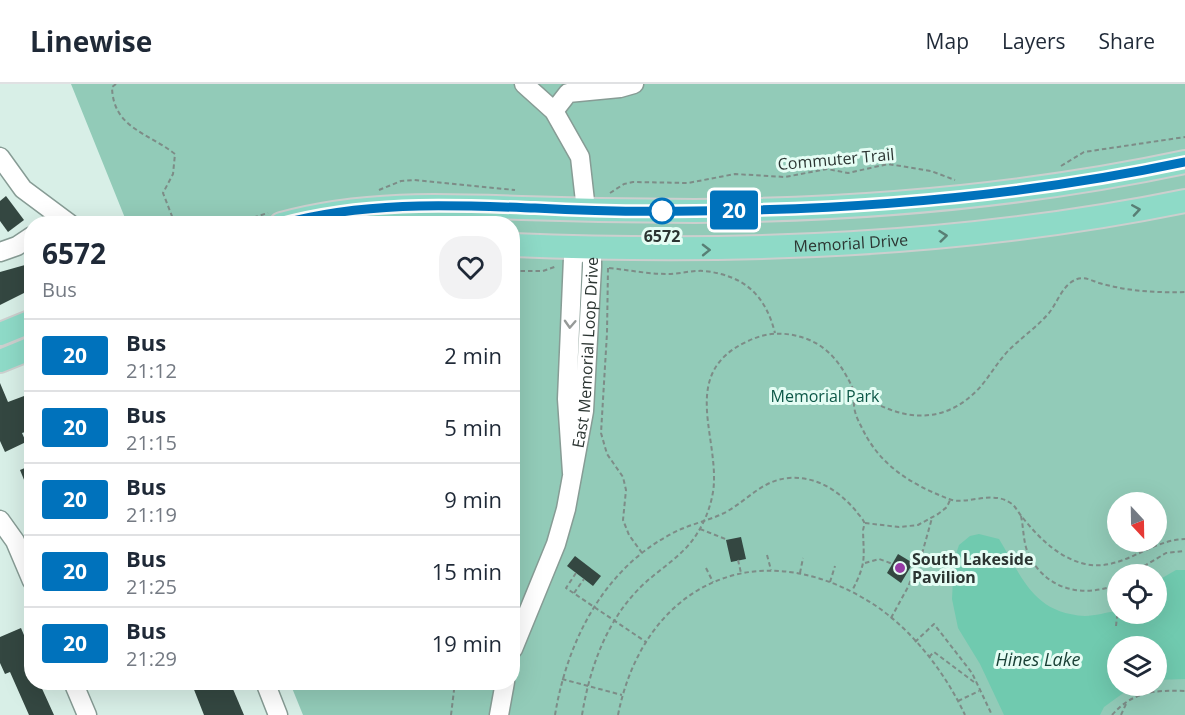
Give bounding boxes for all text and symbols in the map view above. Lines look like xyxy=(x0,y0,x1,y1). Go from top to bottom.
text: Linewise xyxy=(30,22,152,60)
text: Map xyxy=(926,27,969,55)
text: Layers xyxy=(1002,27,1066,55)
text: Share xyxy=(1099,27,1155,55)
street label: Commuter Trail xyxy=(777,143,895,175)
line badge: 20 xyxy=(707,190,761,230)
text: 20 xyxy=(722,196,746,224)
marker: 6572 xyxy=(649,198,675,224)
one-way arrow xyxy=(1130,204,1140,217)
place label: 6572 xyxy=(644,225,680,247)
street label: Memorial Drive xyxy=(793,228,909,257)
one-way arrow xyxy=(938,230,947,243)
text: 6572 xyxy=(42,234,106,272)
button: heart xyxy=(439,236,502,299)
one-way arrow xyxy=(702,244,711,256)
street label: East Memorial Loop Drive xyxy=(566,257,603,450)
text: Bus xyxy=(42,276,77,303)
one-way arrow xyxy=(564,320,577,329)
text: Bus xyxy=(126,327,166,357)
text: 2 min xyxy=(444,340,502,370)
text: 20 xyxy=(63,341,87,369)
text: 21:12 xyxy=(126,357,177,384)
park label: Memorial Park xyxy=(771,385,880,407)
text: Bus xyxy=(126,399,166,429)
text: 5 min xyxy=(444,412,502,442)
text: 20 xyxy=(63,413,87,441)
text: 21:15 xyxy=(126,429,177,456)
text: Bus xyxy=(126,471,166,501)
text: 9 min xyxy=(444,484,502,514)
text: 20 xyxy=(63,485,87,513)
north arrow xyxy=(1107,492,1167,552)
map controls xyxy=(1107,492,1167,696)
text: 21:19 xyxy=(126,501,177,528)
text: Bus xyxy=(126,543,166,573)
place label: South Lakeside Pavilion xyxy=(912,548,1033,588)
text: 15 min xyxy=(432,556,502,586)
text: 20 xyxy=(63,557,87,585)
marker: South Lakeside Pavilion xyxy=(893,561,907,575)
button: locate xyxy=(1107,564,1167,624)
text: 21:25 xyxy=(126,573,177,600)
text: Bus xyxy=(126,615,166,645)
text: 19 min xyxy=(432,628,502,658)
text: 20 xyxy=(63,629,87,657)
button: layers xyxy=(1107,636,1167,696)
text: 21:29 xyxy=(126,645,177,672)
water label: Hines Lake xyxy=(995,647,1081,671)

